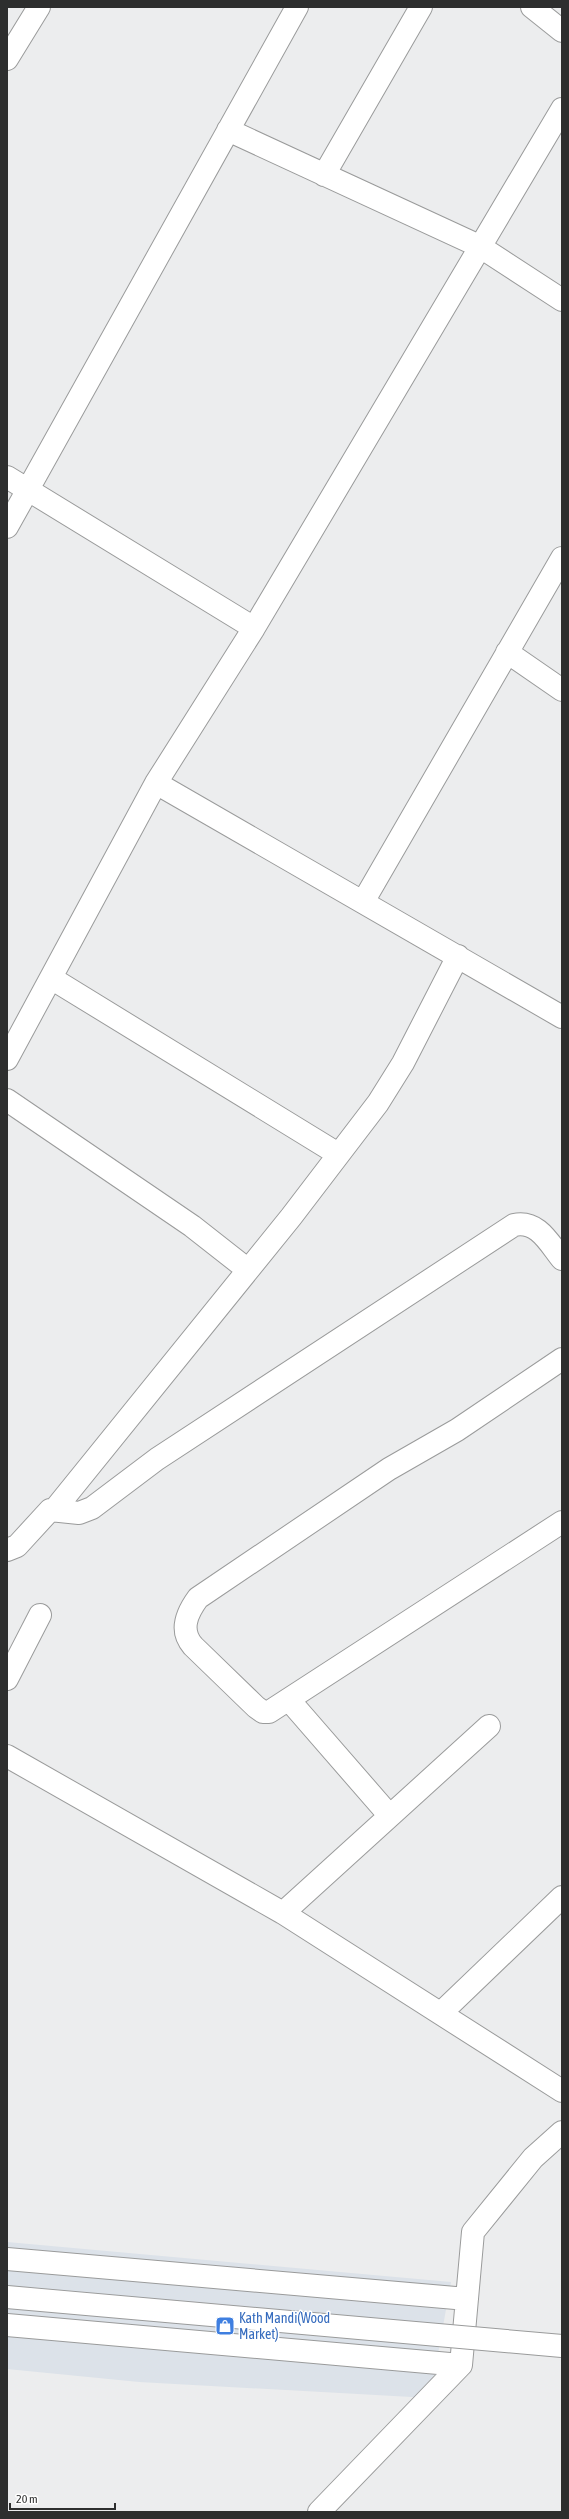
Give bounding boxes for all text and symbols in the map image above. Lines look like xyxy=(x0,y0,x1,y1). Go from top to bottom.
place label: Kath Mandi(Wood Market) xyxy=(239,2310,330,2342)
shop icon: Kath Mandi(Wood Market) xyxy=(214,2315,236,2337)
scale bar xyxy=(10,2485,115,2511)
text: 20 m xyxy=(16,2492,38,2506)

